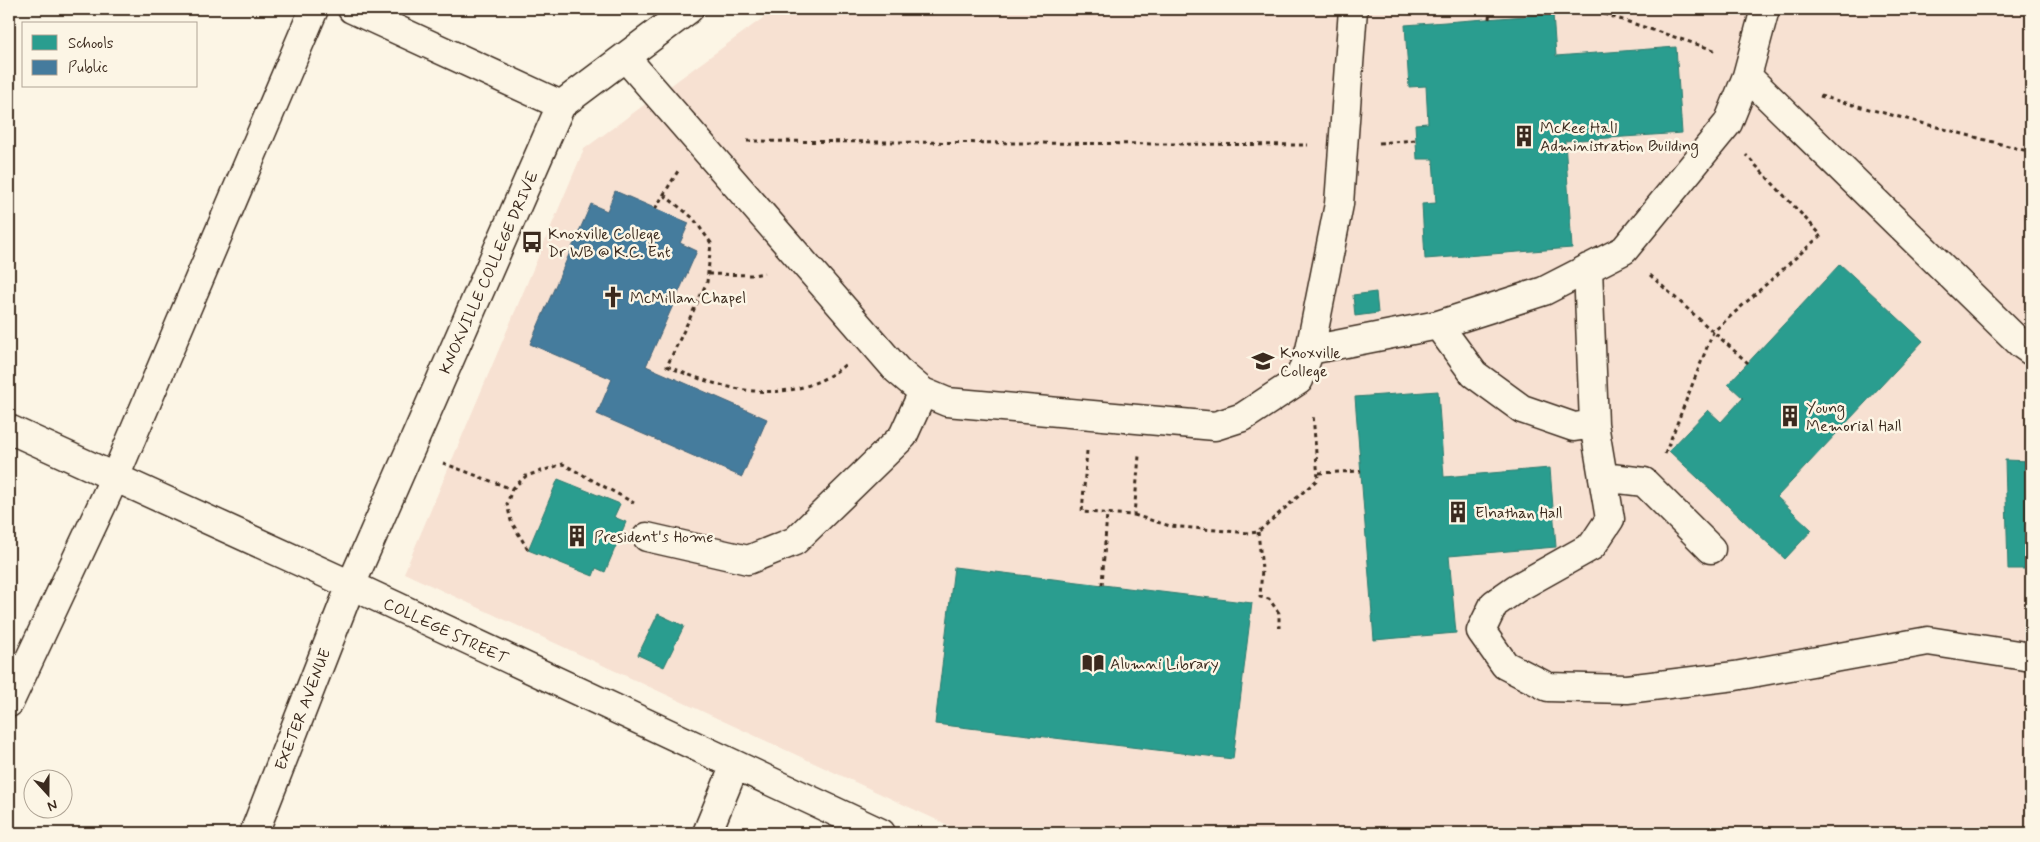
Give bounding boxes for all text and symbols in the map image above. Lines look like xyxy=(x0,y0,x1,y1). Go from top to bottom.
legend xyxy=(22,22,198,88)
text: Schools xyxy=(68,34,114,54)
text: Public xyxy=(68,58,108,78)
place label: McKee Hall Administration Building xyxy=(1540,118,1699,158)
building icon: McKee Hall Administration Building xyxy=(1511,123,1537,149)
street label: KNOXVILLE COLLEGE DRIVE xyxy=(435,168,544,378)
place label: Knoxville College Dr WB @ K.C. Ent xyxy=(548,224,671,263)
bus stop icon: Knoxville College Dr WB @ K.C. Ent xyxy=(519,229,545,255)
church icon: McMillan Chapel xyxy=(600,284,626,310)
place label: McMillan Chapel xyxy=(630,288,746,309)
place label: Knoxville College xyxy=(1280,343,1341,382)
school or university icon: Knoxville College xyxy=(1250,348,1276,374)
place label: Young Memorial Hall xyxy=(1806,398,1902,437)
building icon: Young Memorial Hall xyxy=(1777,403,1803,429)
building icon: Elnathan Hall xyxy=(1445,499,1471,525)
place label: Elnathan Hall xyxy=(1475,503,1563,524)
building icon: President's Home xyxy=(564,523,590,549)
place label: President's Home xyxy=(594,527,713,548)
street label: COLLEGE STREET xyxy=(380,593,512,670)
street label: EXETER AVENUE xyxy=(271,646,336,773)
library icon: Alumni Library xyxy=(1080,650,1106,676)
place label: Alumni Library xyxy=(1110,654,1219,675)
north arrow xyxy=(22,770,72,820)
text: N xyxy=(45,795,60,815)

